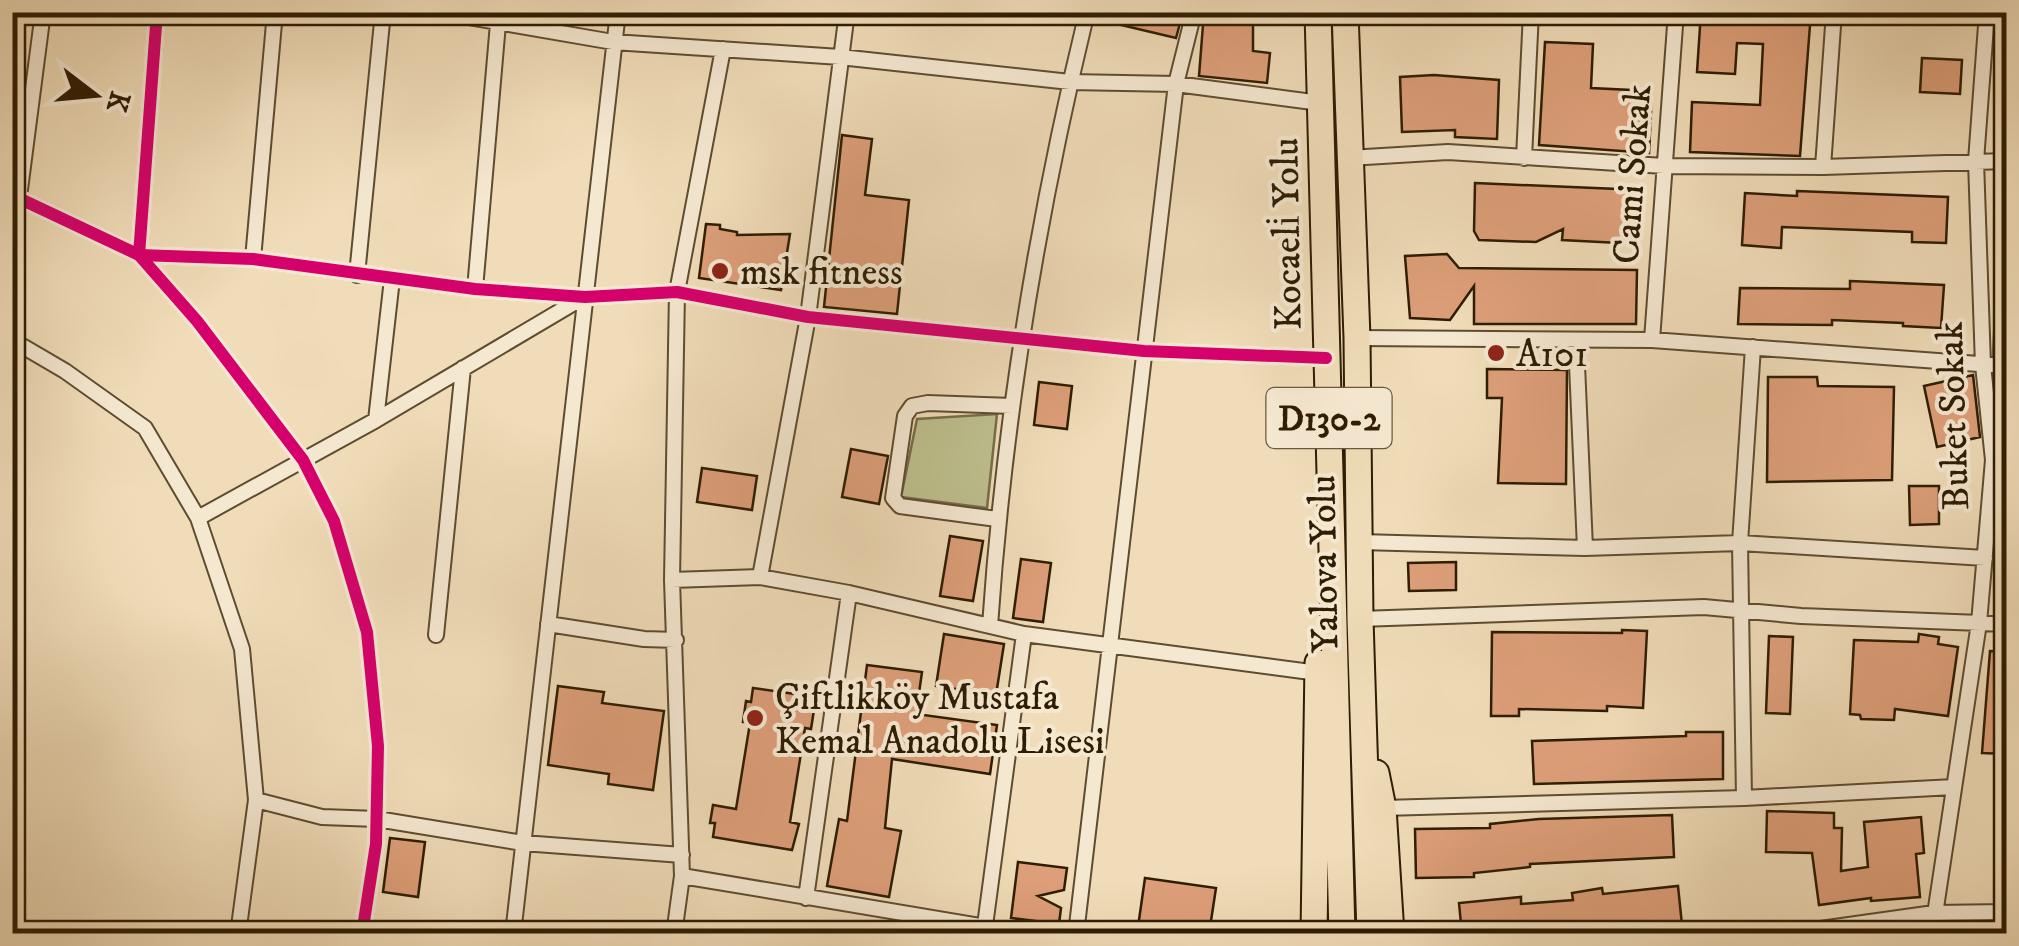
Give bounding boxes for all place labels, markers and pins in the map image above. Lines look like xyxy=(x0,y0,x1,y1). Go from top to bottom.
place label: msk fitness xyxy=(740,249,903,297)
marker: msk fitness xyxy=(709,260,731,282)
place label: A101 xyxy=(1516,331,1588,379)
marker: A101 xyxy=(1485,342,1507,364)
place label: Çiftlikköy Mustafa Kemal Anadolu Lisesi xyxy=(775,674,1105,766)
marker: Çiftlikköy Mustafa Kemal Anadolu Lisesi xyxy=(744,707,766,729)

